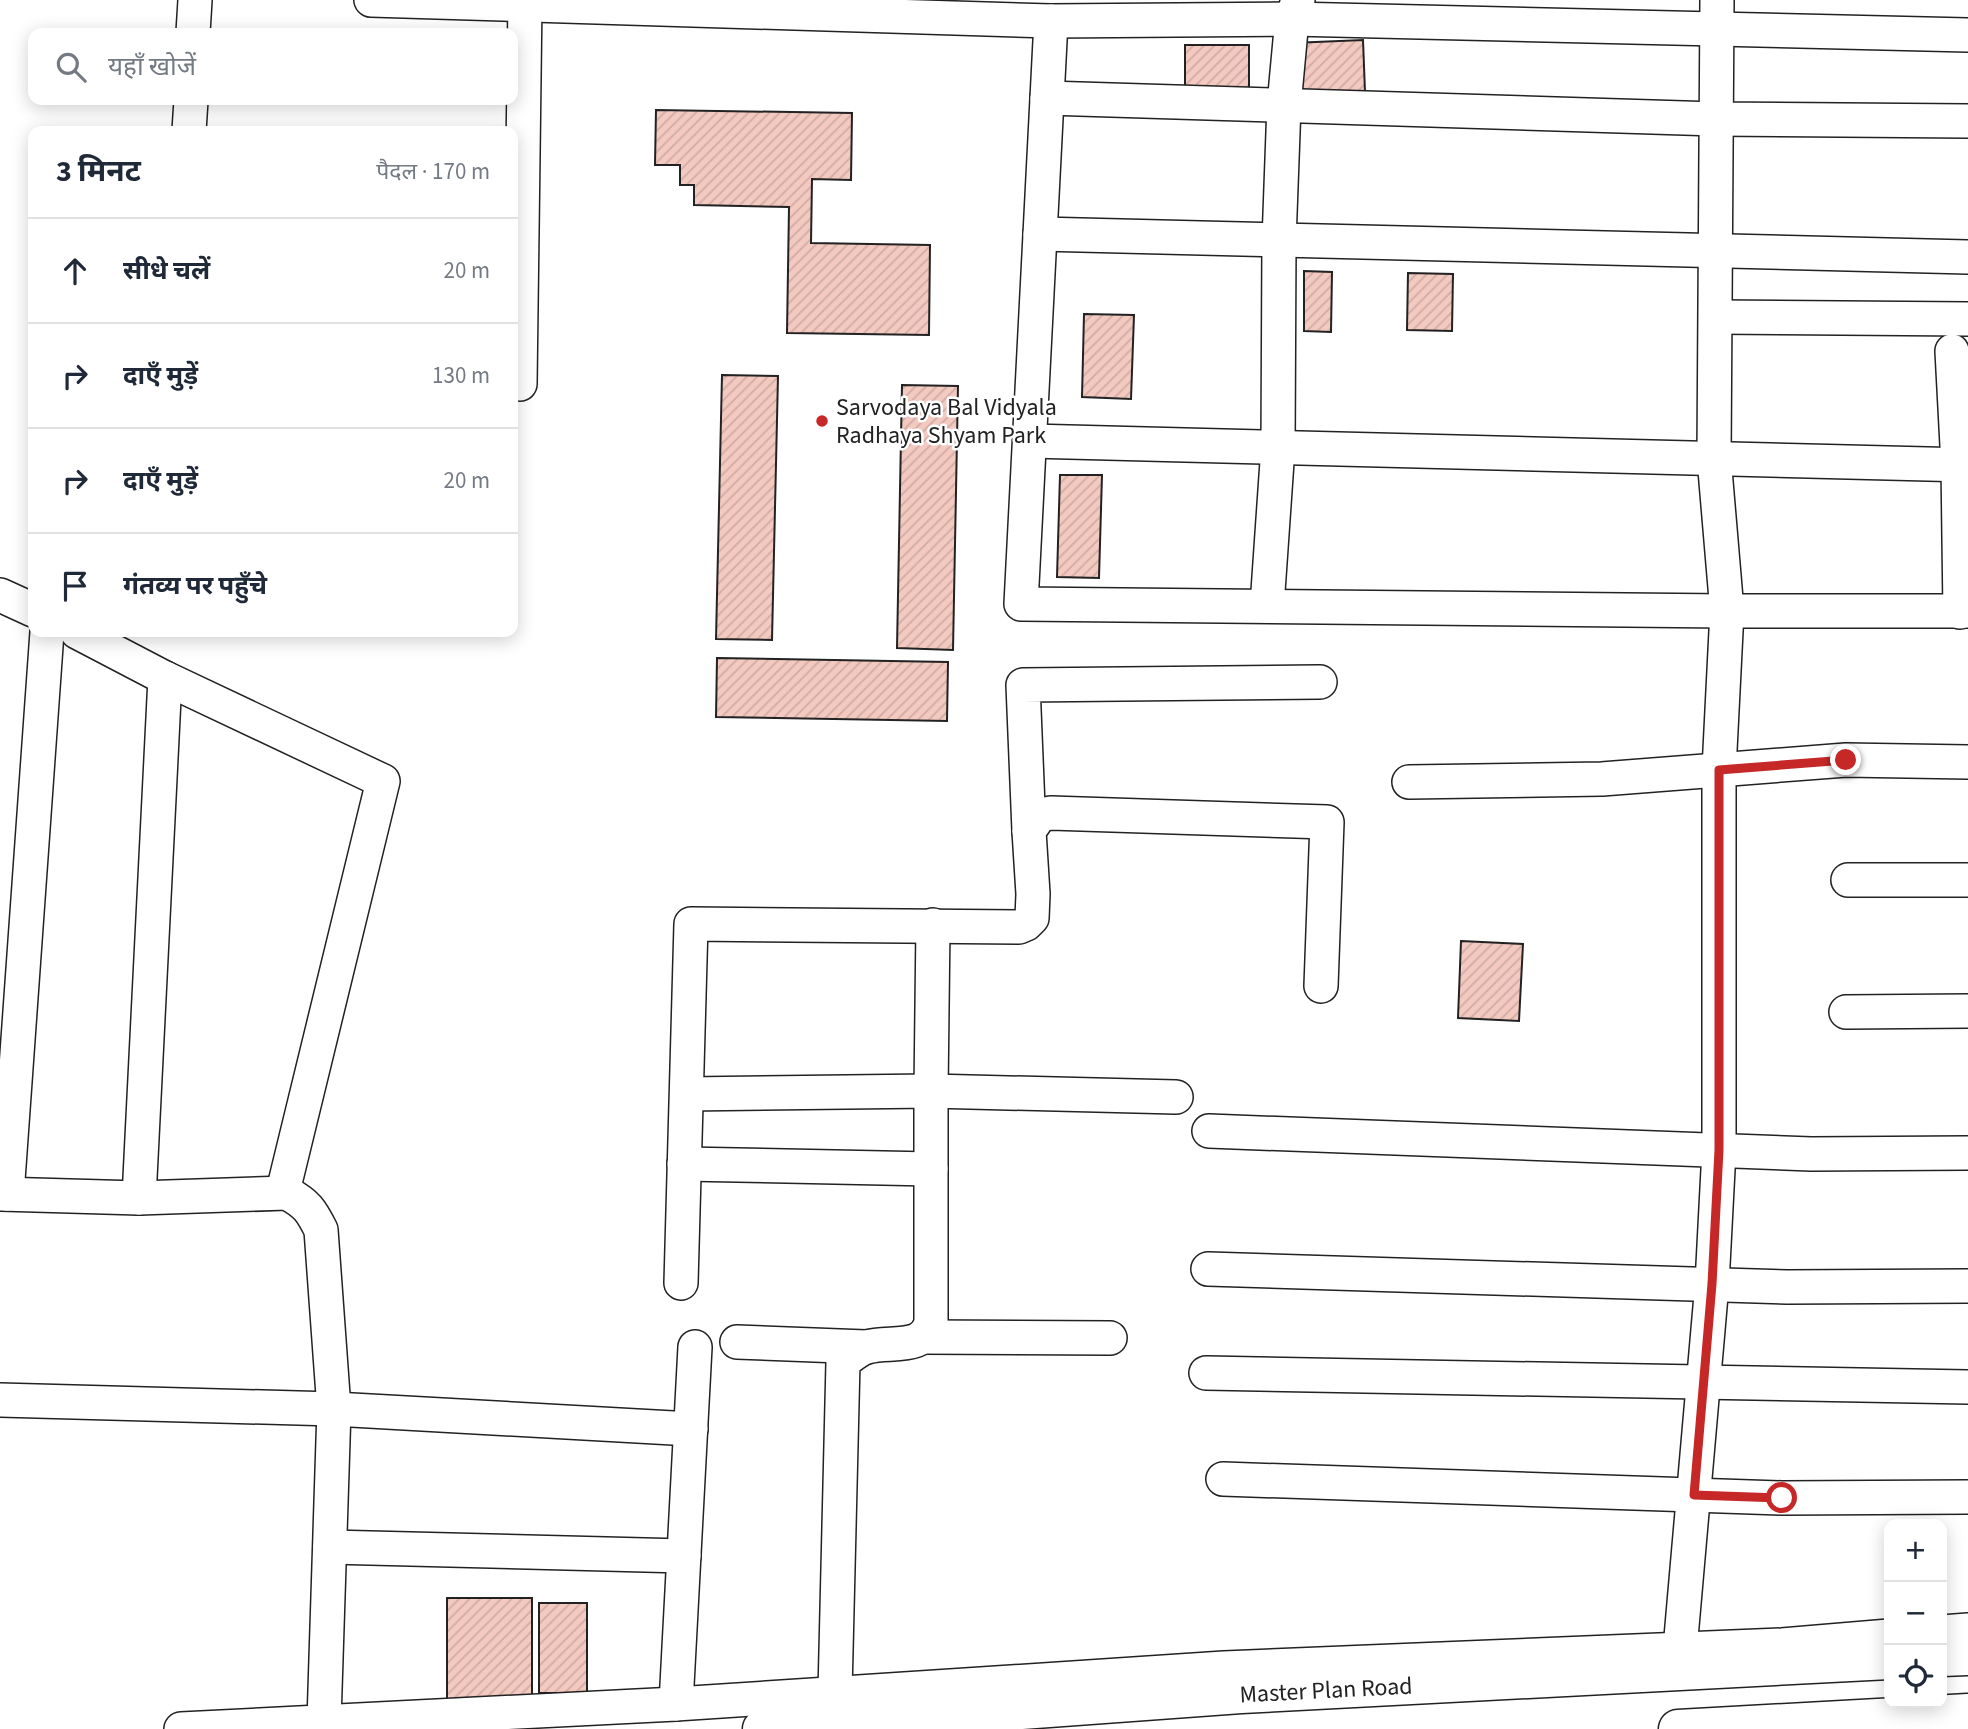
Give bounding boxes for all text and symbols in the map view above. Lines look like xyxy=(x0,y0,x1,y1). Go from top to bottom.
search box xyxy=(28,28,518,105)
icon: search xyxy=(52,48,90,86)
text: यहाँ खोजें xyxy=(108,48,196,85)
text: 3 मिनट xyxy=(56,150,141,193)
text: पैदल · 170 m xyxy=(376,155,490,188)
icon: ahead xyxy=(56,252,94,290)
text: सीधे चलें xyxy=(123,252,210,289)
text: 20 m xyxy=(443,254,490,287)
icon: right xyxy=(56,357,94,395)
text: दाएँ मुड़ें xyxy=(123,357,198,394)
text: 130 m xyxy=(432,359,490,392)
place label: Sarvodaya Bal Vidyala Radhaya Shyam Park xyxy=(836,390,1057,453)
marker: Sarvodaya Bal Vidyala Radhaya Shyam Park xyxy=(814,413,830,429)
icon: right xyxy=(56,462,94,500)
text: दाएँ मुड़ें xyxy=(123,462,198,499)
text: 20 m xyxy=(443,464,490,497)
icon: arrive xyxy=(56,567,94,605)
text: गंतव्य पर पहुँचे xyxy=(123,567,267,604)
route end xyxy=(1830,744,1861,775)
route start xyxy=(1766,1482,1797,1513)
map controls xyxy=(1884,1519,1947,1708)
button: + xyxy=(1884,1519,1947,1582)
button: − xyxy=(1884,1582,1947,1645)
button: locate xyxy=(1884,1645,1947,1708)
street label: Master Plan Road xyxy=(1239,1668,1413,1713)

